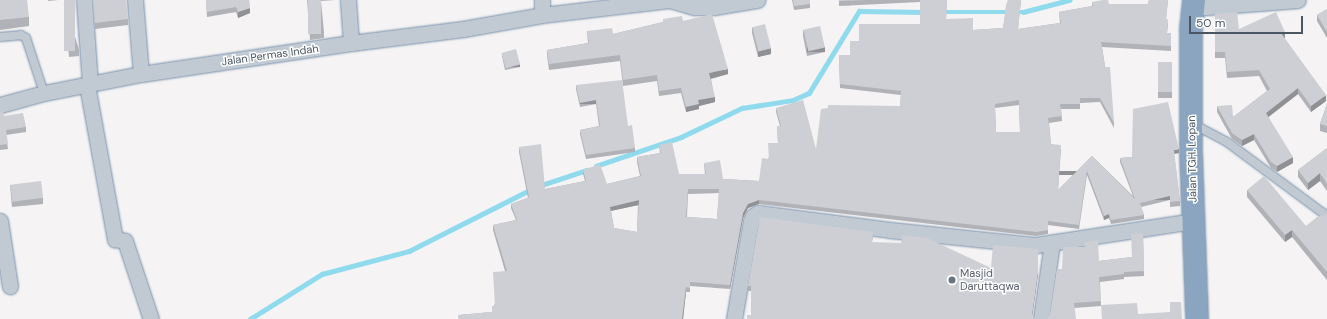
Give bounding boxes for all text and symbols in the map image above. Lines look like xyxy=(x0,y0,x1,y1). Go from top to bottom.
scale bar xyxy=(1191,8,1305,34)
text: 50 m xyxy=(1196,15,1225,31)
street label: Jalan Permas Indah xyxy=(221,42,319,68)
street label: Jalan TGH. Lopan xyxy=(1185,115,1199,203)
place label: Masjid Daruttaqwa xyxy=(960,267,1020,293)
marker: Masjid Daruttaqwa xyxy=(947,275,957,285)

